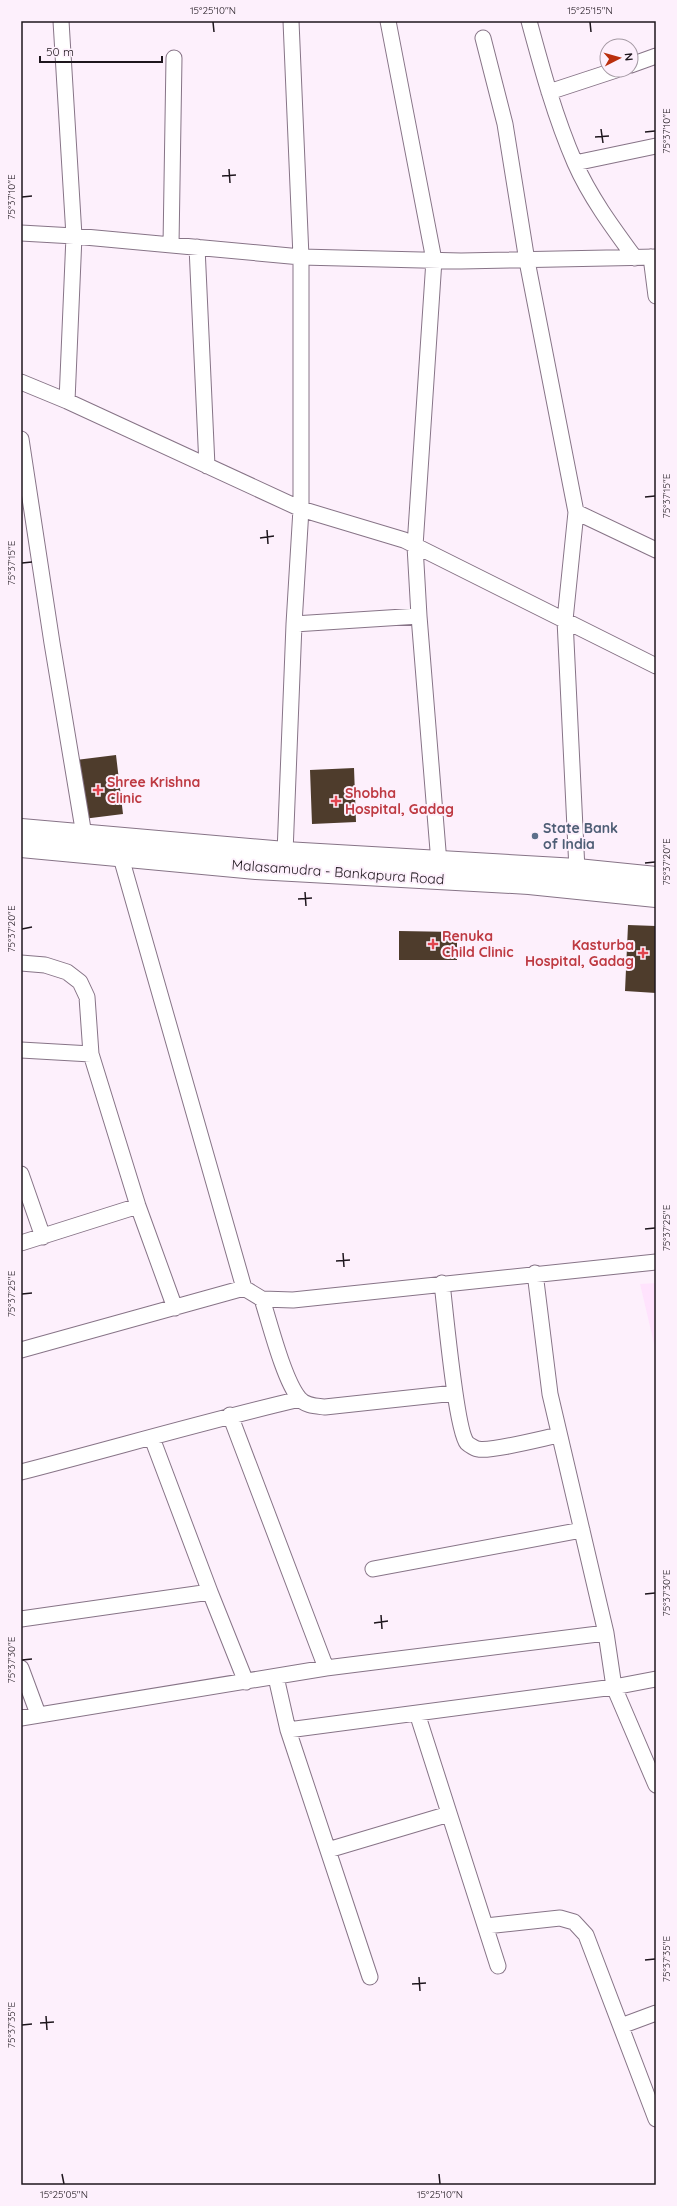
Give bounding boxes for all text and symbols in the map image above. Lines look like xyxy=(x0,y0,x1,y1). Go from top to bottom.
text: 15°25'10"N xyxy=(190,4,236,17)
text: 15°25'15"N xyxy=(567,4,613,17)
scale bar xyxy=(40,38,162,64)
north arrow xyxy=(599,38,639,78)
text: 50 m xyxy=(46,44,74,59)
text: N xyxy=(622,52,636,62)
text: 75°37'10"E xyxy=(660,108,673,154)
text: 75°37'10"E xyxy=(5,174,18,220)
text: 75°37'15"E xyxy=(660,473,673,518)
text: 75°37'15"E xyxy=(5,540,18,585)
place label: Shree Krishna Clinic xyxy=(107,773,200,807)
marker: Shree Krishna Clinic xyxy=(92,784,104,796)
place label: Shobha Hospital, Gadag xyxy=(345,784,454,818)
marker: Shobha Hospital, Gadag xyxy=(330,795,342,807)
place label: State Bank of India xyxy=(543,819,618,853)
marker: State Bank of India xyxy=(530,831,540,841)
text: 75°37'20"E xyxy=(660,838,673,886)
street label: Malasamudra - Bankapura Road xyxy=(231,856,445,888)
text: 75°37'20"E xyxy=(5,905,18,953)
place label: Renuka Child Clinic xyxy=(442,927,513,961)
place label: Kasturba Hospital, Gadag xyxy=(525,936,634,970)
marker: Renuka Child Clinic xyxy=(427,938,439,950)
marker: Kasturba Hospital, Gadag xyxy=(637,947,649,959)
text: 75°37'25"E xyxy=(660,1204,673,1251)
text: 75°37'25"E xyxy=(5,1270,18,1317)
text: 75°37'30"E xyxy=(660,1569,673,1616)
text: 75°37'30"E xyxy=(5,1636,18,1683)
text: 75°37'35"E xyxy=(660,1935,673,1982)
text: 75°37'35"E xyxy=(5,2001,18,2048)
text: 15°25'05"N xyxy=(40,2188,88,2201)
text: 15°25'10"N xyxy=(417,2188,463,2201)

